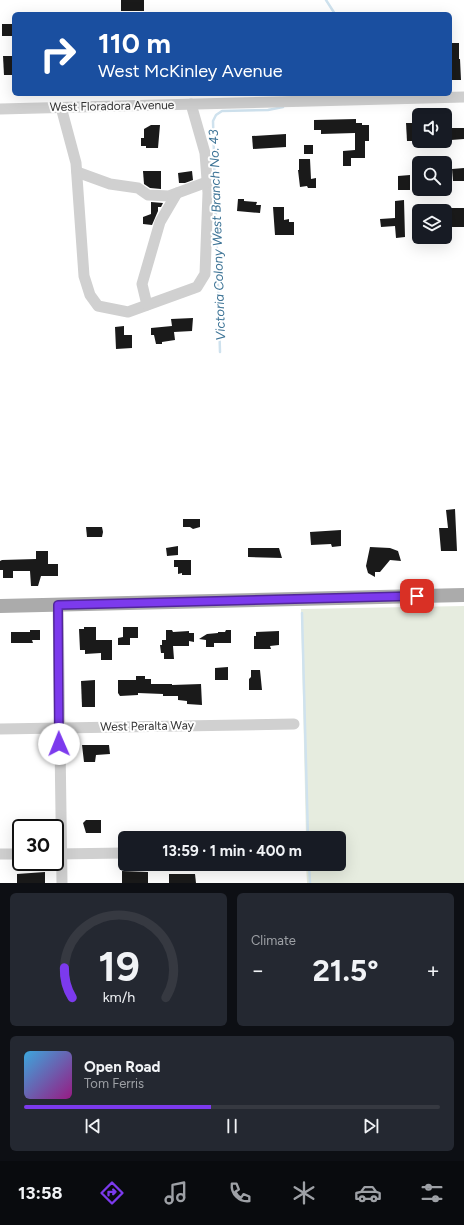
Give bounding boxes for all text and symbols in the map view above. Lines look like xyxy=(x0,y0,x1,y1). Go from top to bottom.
text: 110 m xyxy=(98,26,171,60)
icon: right xyxy=(32,28,84,80)
text: West McKinley Avenue xyxy=(98,60,283,82)
street label: West Floradora Avenue xyxy=(50,98,175,114)
map controls xyxy=(412,108,452,244)
button: sound xyxy=(412,108,452,148)
water label: Victoria Colony West Branch No. 43 xyxy=(206,129,228,341)
button: search xyxy=(412,156,452,196)
button: layers xyxy=(412,204,452,244)
pin xyxy=(400,579,434,613)
icon: arrive xyxy=(406,585,428,607)
street label: West Peralta Way xyxy=(100,718,195,734)
position arrow xyxy=(38,723,80,765)
speed limit sign: 30 xyxy=(12,819,64,871)
text: 13:59 · 1 min · 400 m xyxy=(162,842,302,860)
text: Climate xyxy=(251,933,296,948)
text: 19 xyxy=(98,940,139,990)
text: 21.5° xyxy=(312,952,379,989)
text: − xyxy=(251,957,265,984)
text: + xyxy=(426,957,440,984)
text: km/h xyxy=(102,987,135,1005)
text: Open Road xyxy=(84,1058,161,1076)
text: Tom Ferris xyxy=(84,1076,144,1091)
icon: previous xyxy=(82,1115,104,1137)
icon: pause xyxy=(221,1115,243,1137)
icon: next xyxy=(360,1115,382,1137)
icon: directions xyxy=(98,1179,126,1207)
icon: music xyxy=(162,1179,190,1207)
icon: phone xyxy=(226,1179,254,1207)
icon: climate xyxy=(290,1179,318,1207)
icon: car xyxy=(354,1179,382,1207)
icon: filters xyxy=(418,1179,446,1207)
text: 13:58 xyxy=(18,1182,62,1204)

